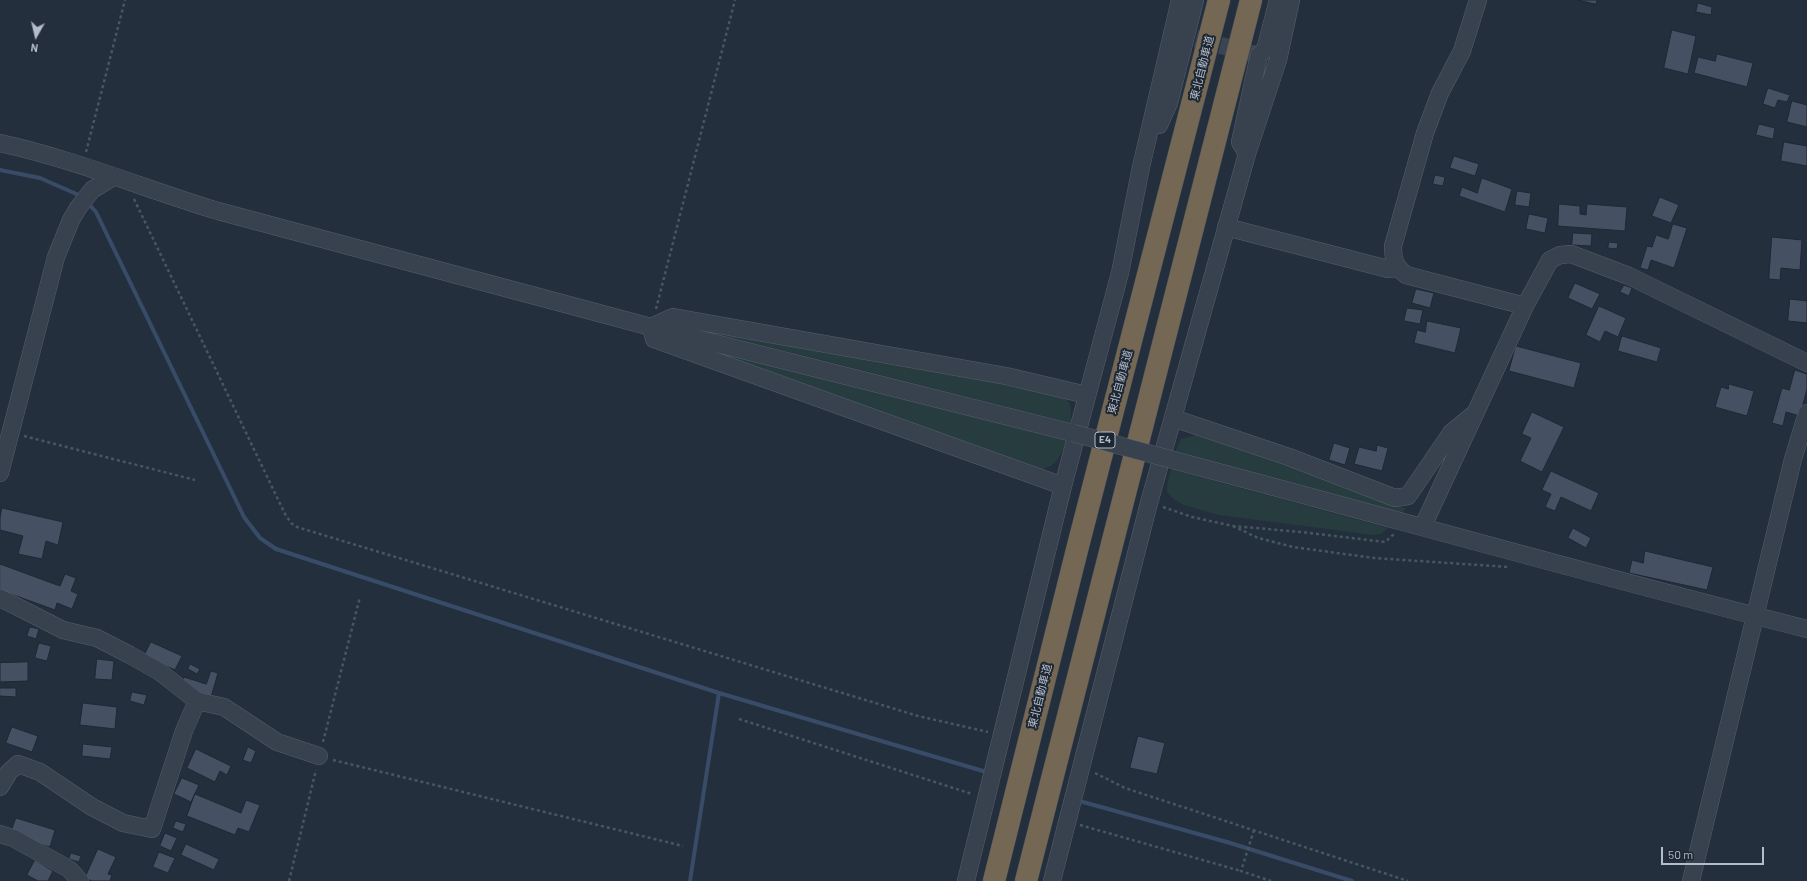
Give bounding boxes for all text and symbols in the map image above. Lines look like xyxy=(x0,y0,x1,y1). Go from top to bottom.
north arrow xyxy=(16,16,56,56)
street label: 東北自動車道 xyxy=(1188,34,1216,102)
text: N xyxy=(30,41,39,55)
street label: 東北自動車道 xyxy=(1105,348,1135,416)
road number: E4 xyxy=(1095,432,1115,448)
street label: 東北自動車道 xyxy=(1026,662,1054,730)
scale bar xyxy=(1663,839,1766,865)
text: 50 m xyxy=(1668,847,1693,861)

